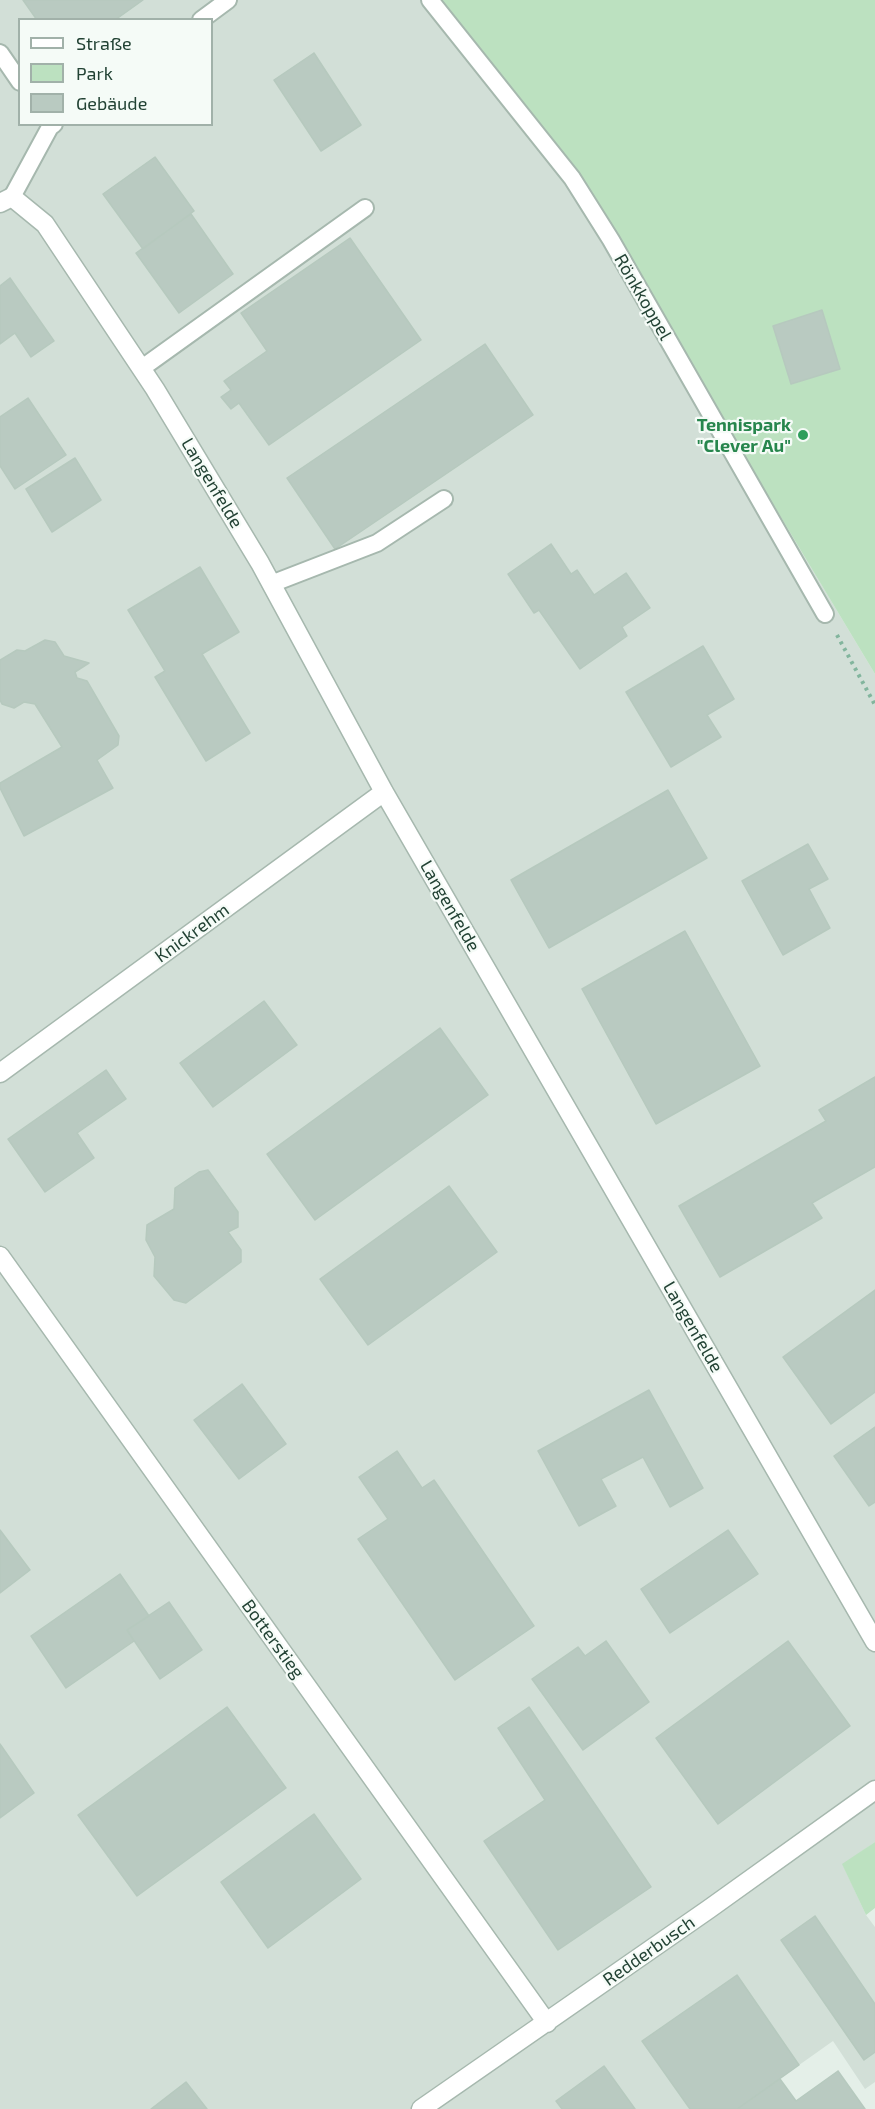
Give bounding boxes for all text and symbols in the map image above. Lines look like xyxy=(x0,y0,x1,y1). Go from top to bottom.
legend xyxy=(18,18,213,126)
text: Straße xyxy=(76,32,132,54)
text: Park xyxy=(76,62,113,84)
text: Gebäude xyxy=(76,92,147,114)
street label: Rönkkoppel xyxy=(610,250,676,344)
place label: Tennispark "Clever Au" xyxy=(697,414,791,456)
marker: Tennispark "Clever Au" xyxy=(796,428,810,442)
street label: Langenfelde xyxy=(177,434,247,532)
street label: Langenfelde xyxy=(415,857,485,955)
street label: Knickrehm xyxy=(151,899,233,967)
street label: Langenfelde xyxy=(658,1278,728,1376)
street label: Botterstieg xyxy=(237,1595,309,1683)
street label: Redderbusch xyxy=(599,1911,699,1991)

